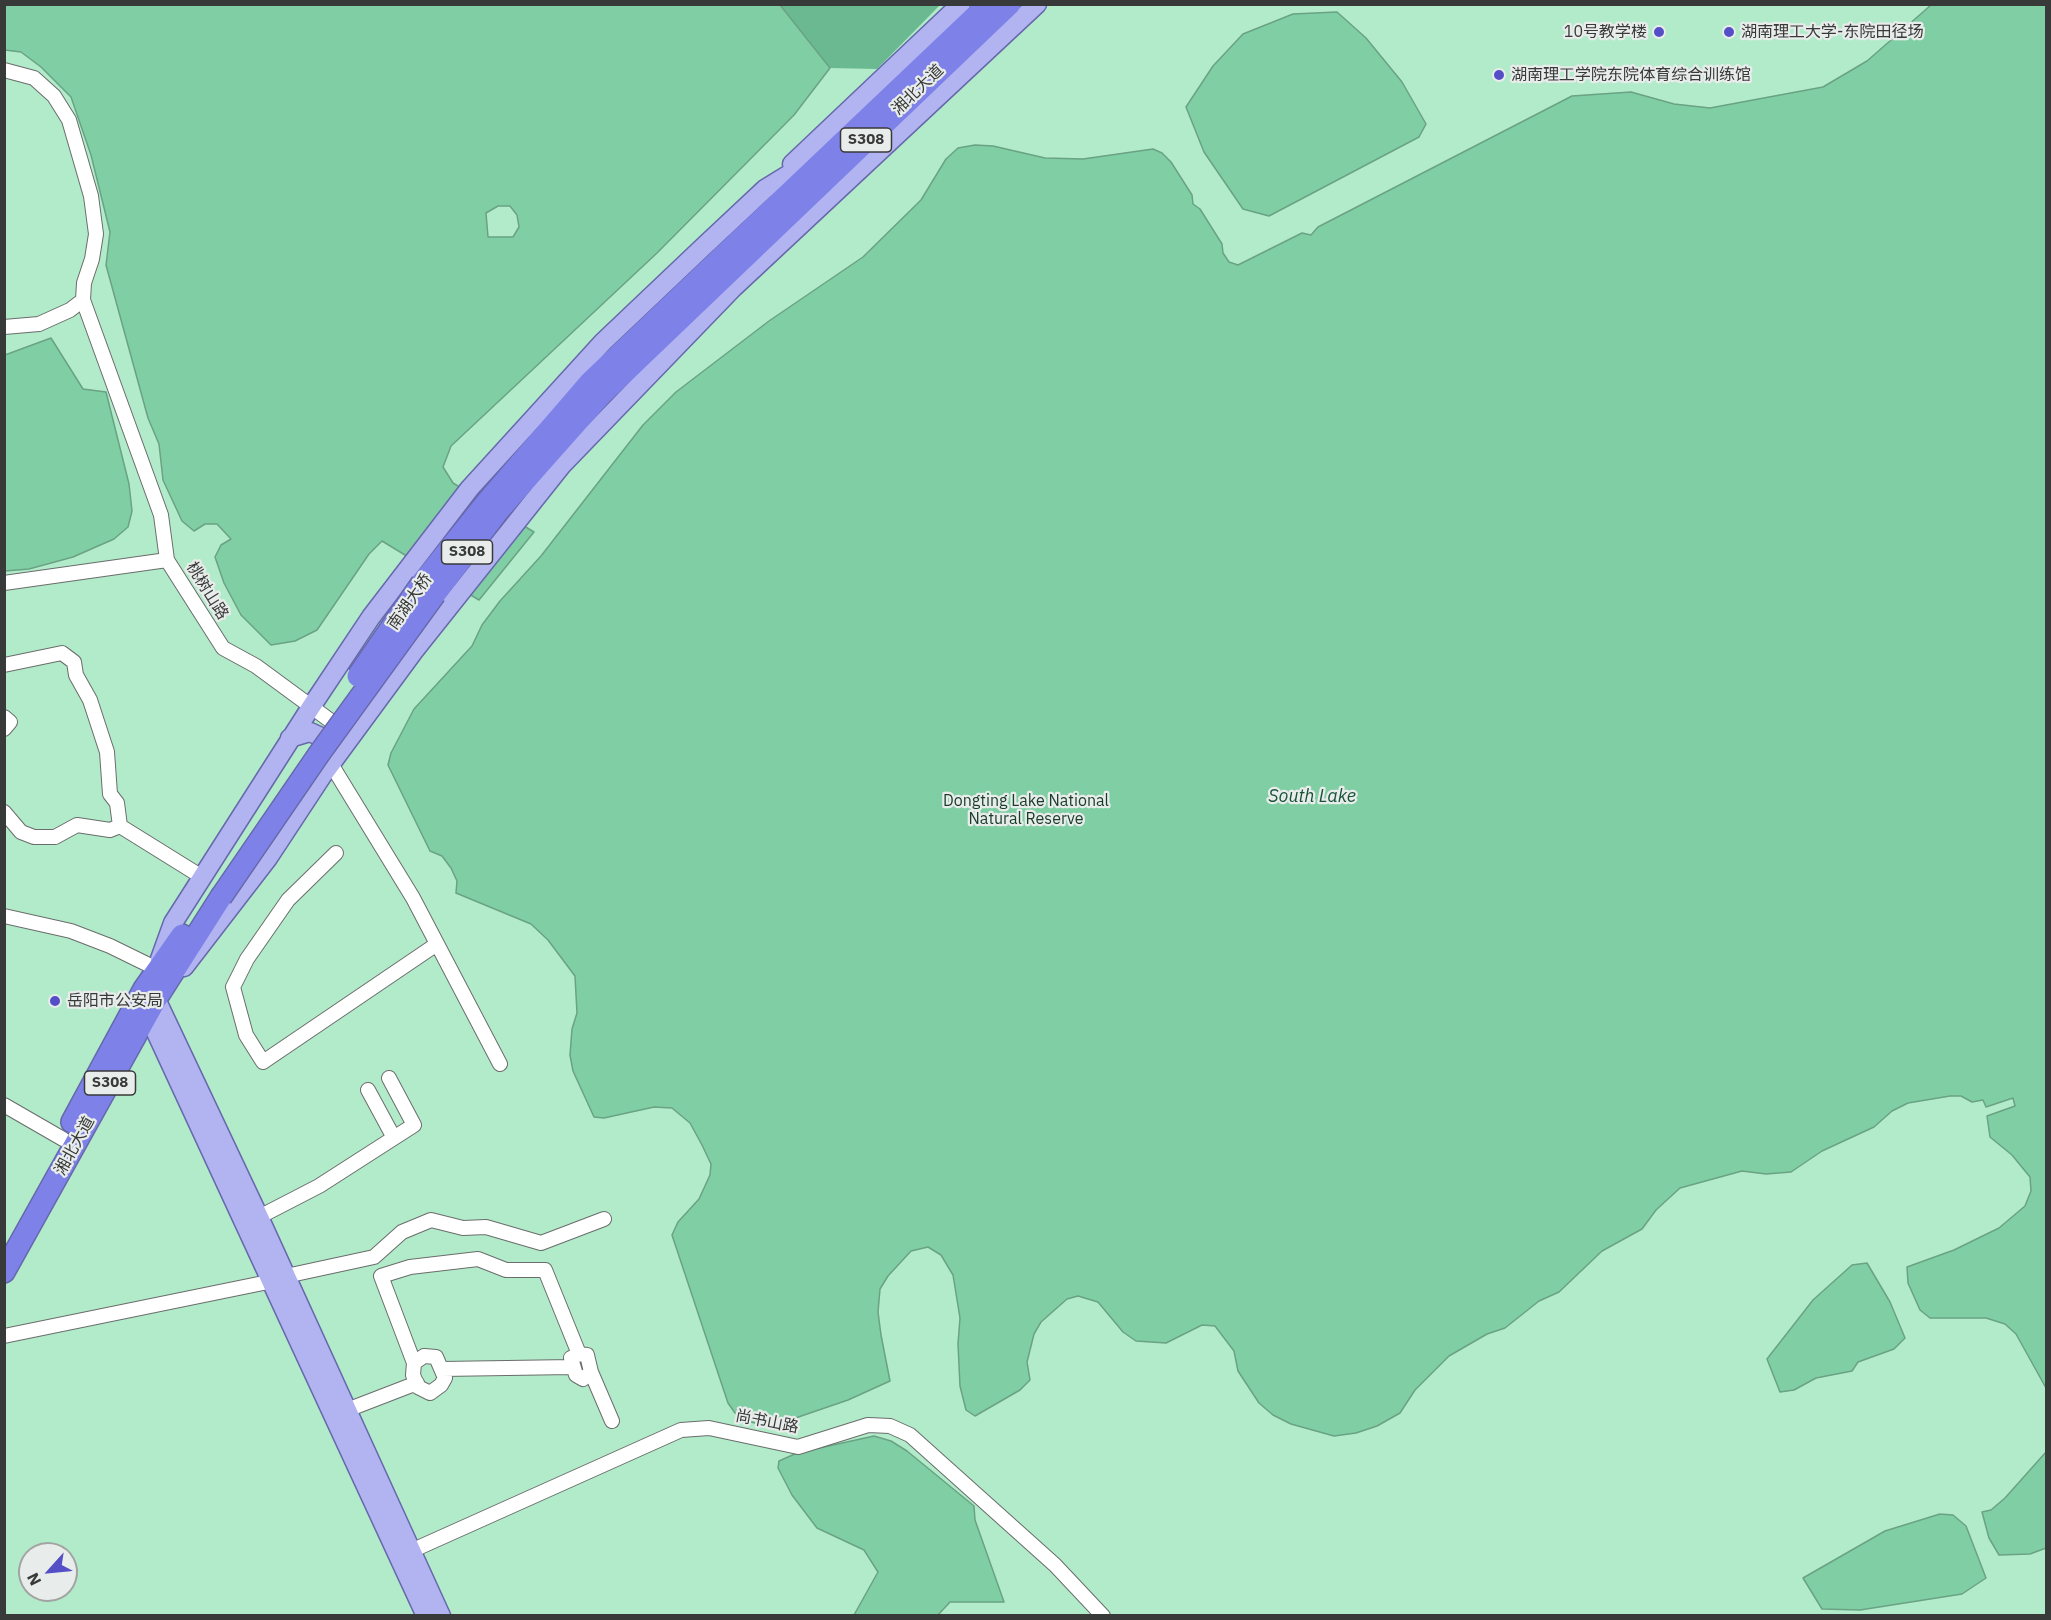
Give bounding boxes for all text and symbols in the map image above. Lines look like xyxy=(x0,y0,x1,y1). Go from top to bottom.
place label: 10号教学楼 xyxy=(1564,22,1647,42)
place label: 湖南理工大学-东院田径场 xyxy=(1741,22,1923,42)
marker: 10号教学楼 xyxy=(1652,25,1666,39)
marker: 湖南理工大学-东院田径场 xyxy=(1722,25,1736,39)
street label: 湘北大道 xyxy=(888,61,948,119)
place label: 湖南理工学院东院体育综合训练馆 xyxy=(1511,65,1751,85)
marker: 湖南理工学院东院体育综合训练馆 xyxy=(1492,68,1506,82)
road number: S308 xyxy=(840,128,892,152)
road number: S308 xyxy=(442,540,492,564)
street label: 桃树山路 xyxy=(182,559,232,623)
street label: 南湖大桥 xyxy=(384,570,436,634)
water label: South Lake xyxy=(1268,786,1356,808)
park label: Dongting Lake National Natural Reserve xyxy=(943,791,1109,829)
place label: 岳阳市公安局 xyxy=(67,991,163,1011)
marker: 岳阳市公安局 xyxy=(48,994,62,1008)
road number: S308 xyxy=(84,1071,136,1095)
street label: 湘北大道 xyxy=(51,1113,99,1179)
street label: 尚书山路 xyxy=(734,1406,800,1438)
north arrow xyxy=(18,1542,78,1602)
text: N xyxy=(22,1570,45,1589)

